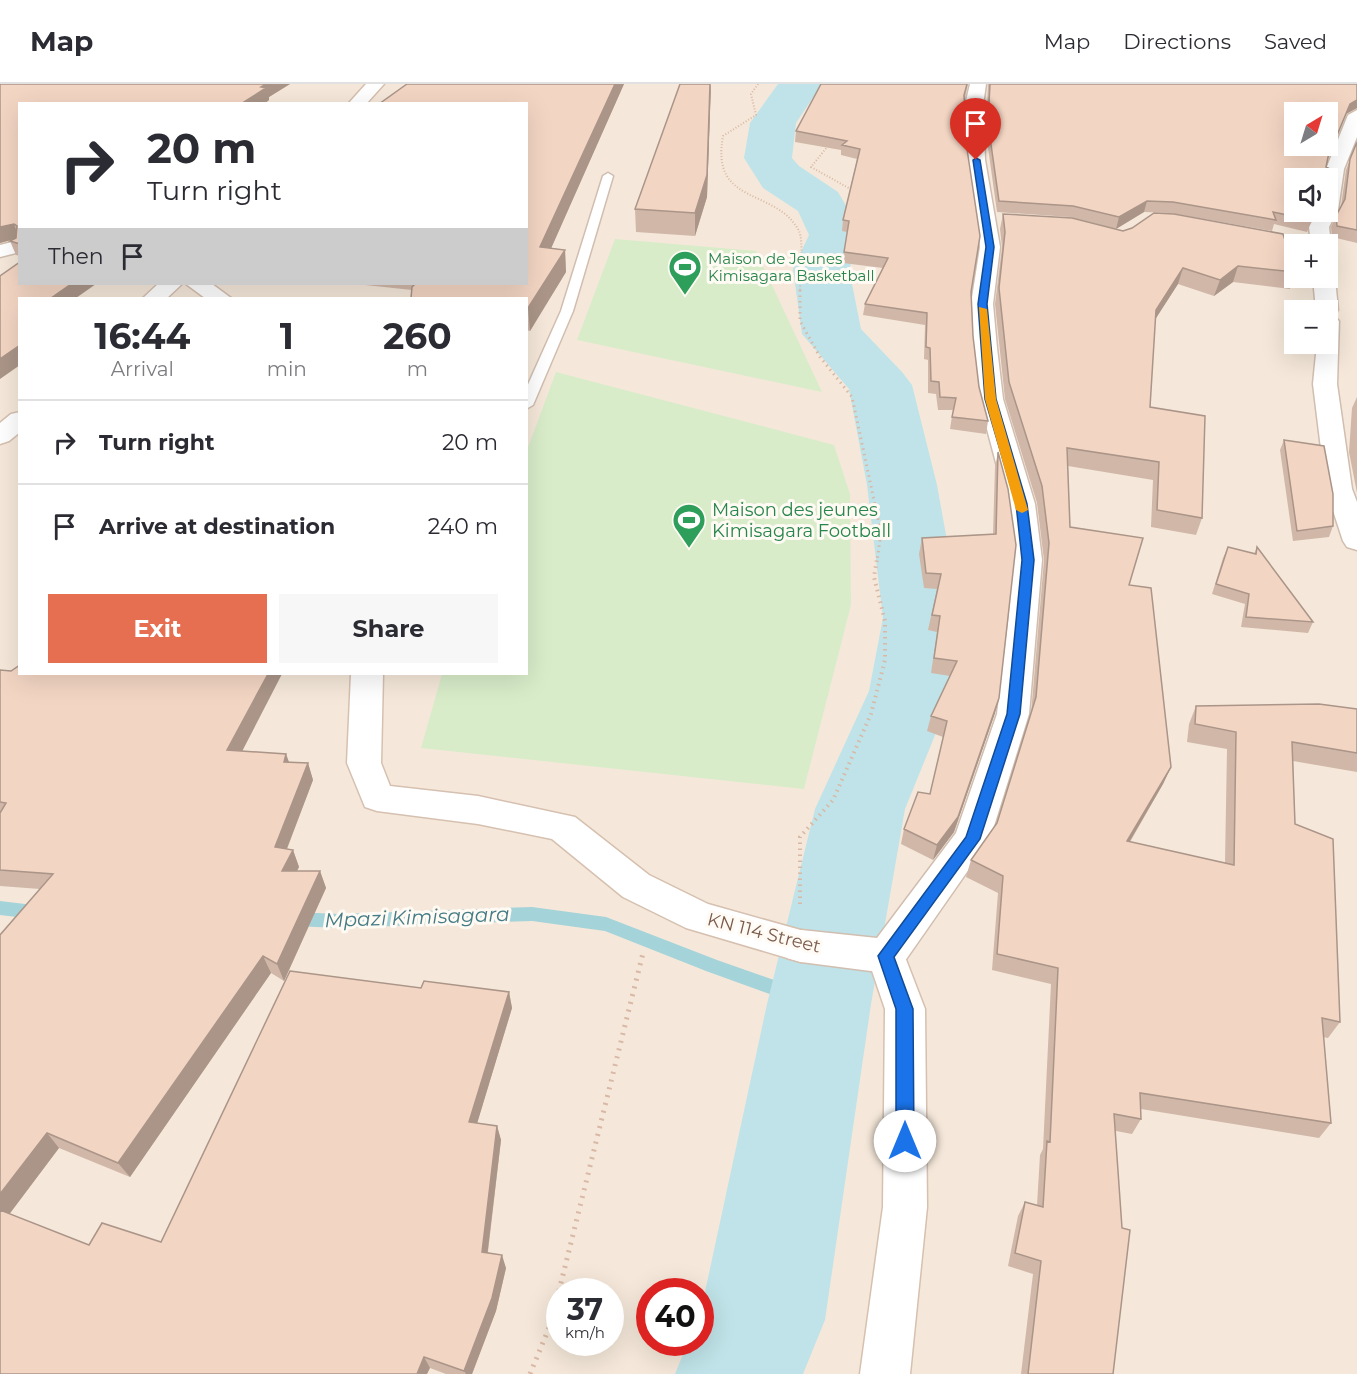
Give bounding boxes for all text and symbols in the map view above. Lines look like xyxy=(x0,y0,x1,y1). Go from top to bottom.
text: Map xyxy=(30,24,93,58)
text: Map xyxy=(1044,29,1090,54)
text: Directions xyxy=(1123,29,1231,54)
text: Saved xyxy=(1264,29,1327,54)
pin xyxy=(950,98,1001,160)
north arrow xyxy=(1284,102,1338,156)
map controls xyxy=(1284,102,1338,354)
icon: arrive xyxy=(959,107,992,140)
text: 20 m xyxy=(147,122,256,174)
icon: right xyxy=(48,126,126,204)
button: sound xyxy=(1284,168,1338,222)
text: Turn right xyxy=(147,174,282,207)
button: + xyxy=(1284,234,1338,288)
icon: arrive xyxy=(116,240,149,273)
text: Then xyxy=(48,243,104,270)
sports icon: Maison de Jeunes Kimisagara Basketball xyxy=(667,249,703,296)
place label: Maison de Jeunes Kimisagara Basketball xyxy=(708,249,874,285)
button: − xyxy=(1284,300,1338,354)
text: 16:44 xyxy=(94,314,190,358)
text: 1 xyxy=(280,314,294,358)
text: 260 xyxy=(383,314,452,358)
text: Arrival xyxy=(111,357,174,381)
text: min xyxy=(267,357,307,381)
text: m xyxy=(407,357,428,381)
icon: right xyxy=(48,426,81,459)
text: Turn right xyxy=(99,429,214,456)
text: 20 m xyxy=(442,429,498,456)
place label: Maison des jeunes Kimisagara Football xyxy=(712,499,891,542)
sports icon: Maison des jeunes Kimisagara Football xyxy=(671,502,707,549)
icon: arrive xyxy=(48,510,81,543)
text: Arrive at destination xyxy=(99,513,335,540)
text: 240 m xyxy=(428,513,498,540)
button: Exit xyxy=(48,594,267,663)
button: Share xyxy=(279,594,498,663)
water label: Mpazi Kimisagara xyxy=(324,902,510,932)
street label: KN 114 Street xyxy=(705,908,823,958)
position arrow xyxy=(873,1109,937,1173)
speed limit sign: 40 xyxy=(636,1278,714,1356)
text: 37 xyxy=(567,1291,603,1328)
text: km/h xyxy=(565,1323,605,1342)

